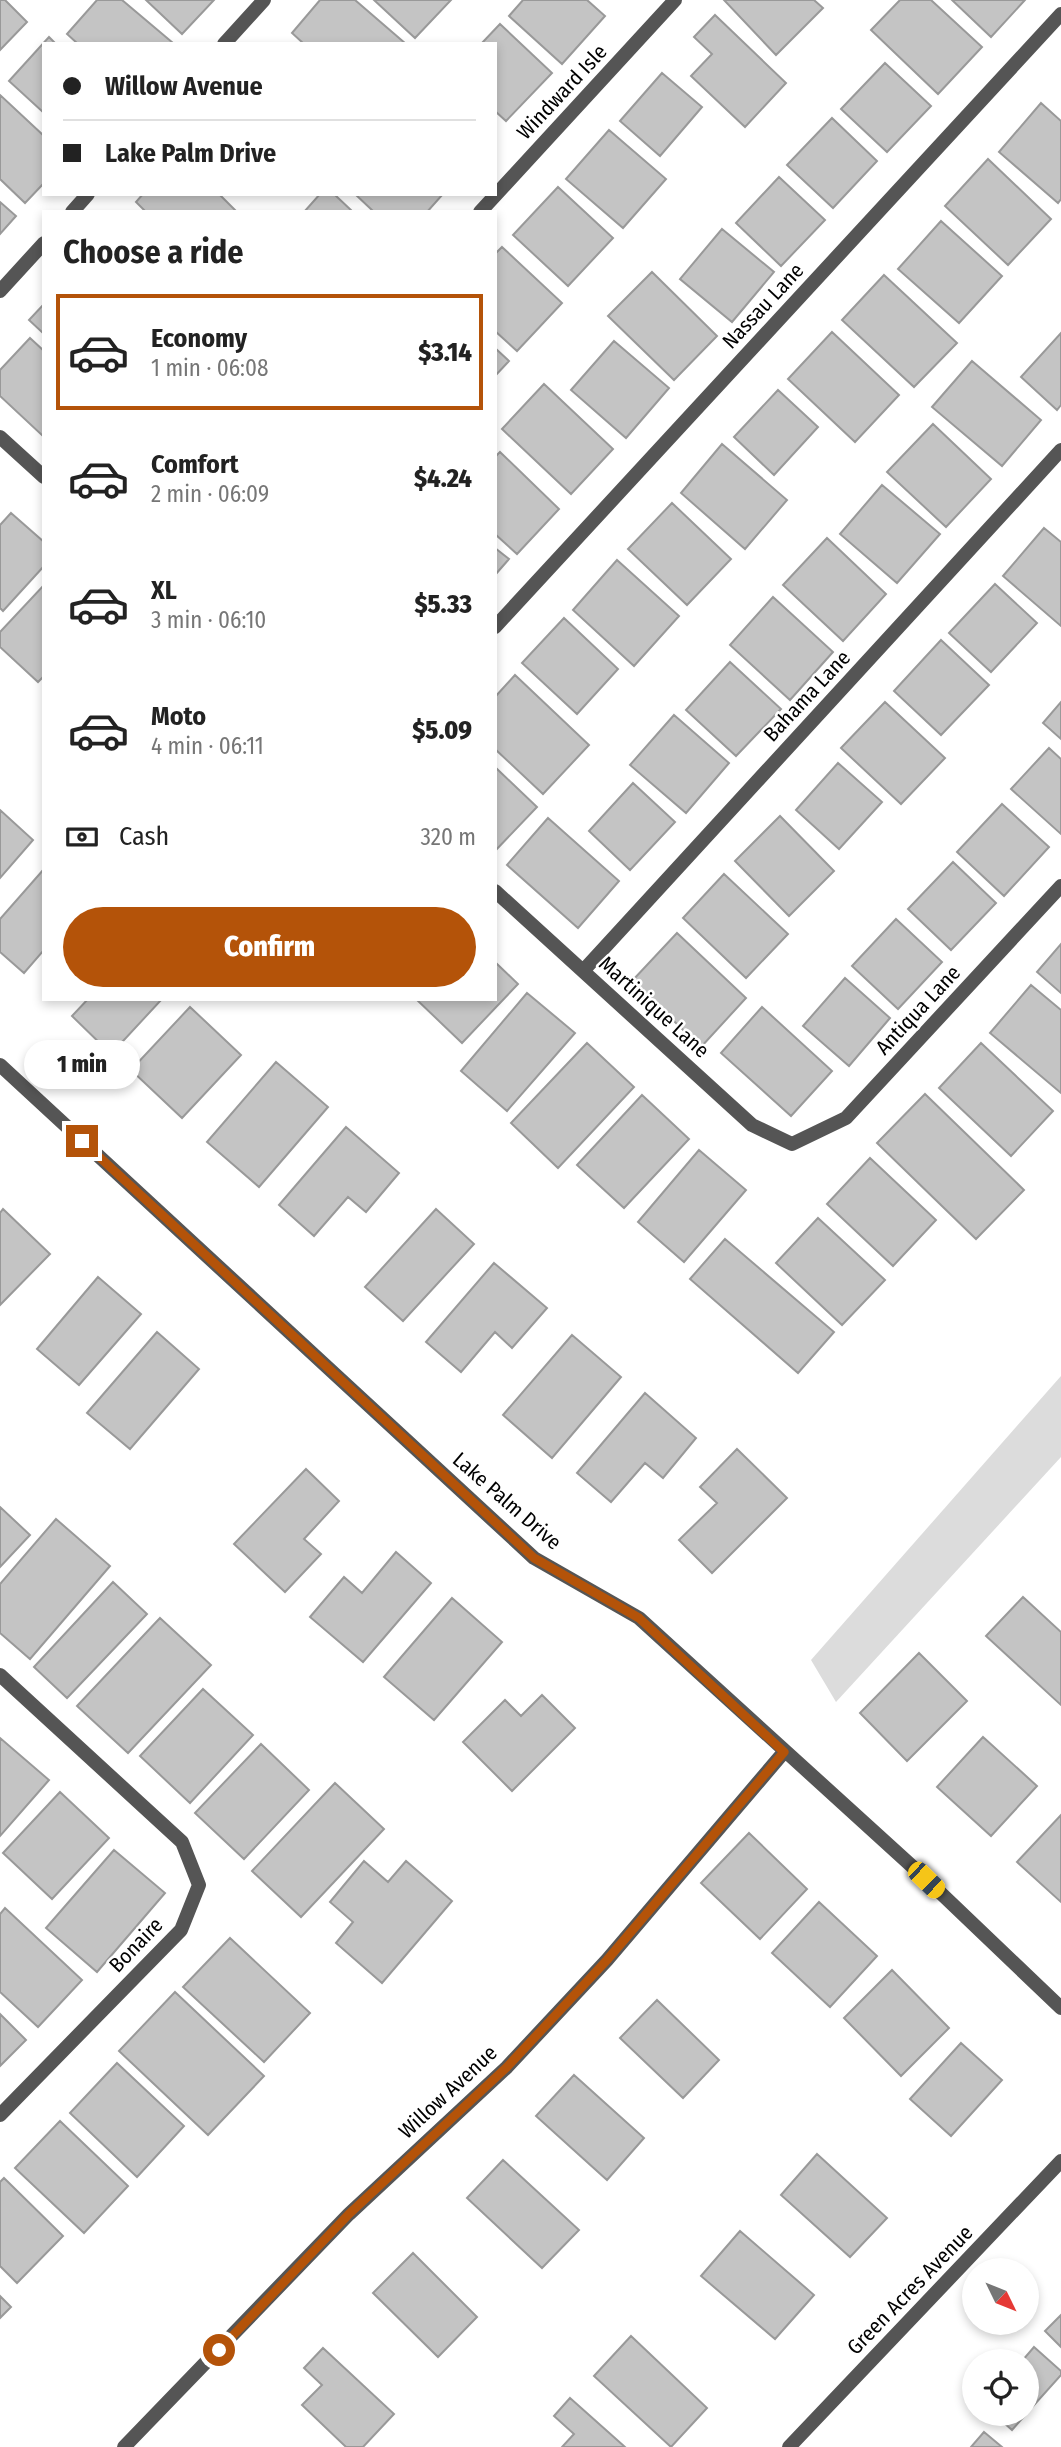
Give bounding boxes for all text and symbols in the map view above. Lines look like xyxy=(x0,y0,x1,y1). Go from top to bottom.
street label: Windward Isle xyxy=(511,39,613,145)
text: Willow Avenue xyxy=(105,71,263,102)
text: Lake Palm Drive xyxy=(105,138,276,169)
text: Choose a ride xyxy=(63,233,244,271)
street label: Nassau Lane xyxy=(717,258,809,354)
icon: car xyxy=(67,321,130,384)
text: Economy xyxy=(151,323,247,354)
text: $3.14 xyxy=(418,337,472,368)
text: 1 min · 06:08 xyxy=(151,354,268,382)
icon: car xyxy=(67,447,130,510)
text: Comfort xyxy=(151,449,239,480)
text: $4.24 xyxy=(414,463,472,494)
text: 2 min · 06:09 xyxy=(151,480,269,508)
icon: car xyxy=(67,573,130,636)
text: XL xyxy=(151,575,177,606)
text: $5.33 xyxy=(414,589,472,620)
text: 3 min · 06:10 xyxy=(151,606,266,634)
street label: Bahama Lane xyxy=(758,645,856,747)
icon: car xyxy=(67,699,130,762)
text: Moto xyxy=(151,701,206,732)
text: $5.09 xyxy=(412,715,472,746)
text: 4 min · 06:11 xyxy=(151,732,264,760)
icon: cash xyxy=(63,818,101,856)
text: Cash xyxy=(119,821,169,852)
text: 320 m xyxy=(421,823,476,851)
button: Confirm xyxy=(63,907,476,987)
street label: Martinique Lane xyxy=(593,951,715,1063)
street label: Antiqua Lane xyxy=(870,960,966,1060)
callout: 1 min xyxy=(24,1040,140,1088)
text: 1 min xyxy=(57,1050,107,1078)
route end xyxy=(66,1125,98,1157)
street label: Lake Palm Drive xyxy=(447,1447,567,1555)
car xyxy=(904,1858,949,1902)
street label: Bonaire xyxy=(104,1912,168,1978)
street label: Willow Avenue xyxy=(393,2040,503,2144)
street label: Green Acres Avenue xyxy=(842,2220,978,2360)
north arrow xyxy=(962,2258,1040,2334)
map controls xyxy=(962,2258,1039,2426)
route start xyxy=(203,2334,235,2366)
button: locate xyxy=(962,2349,1039,2426)

